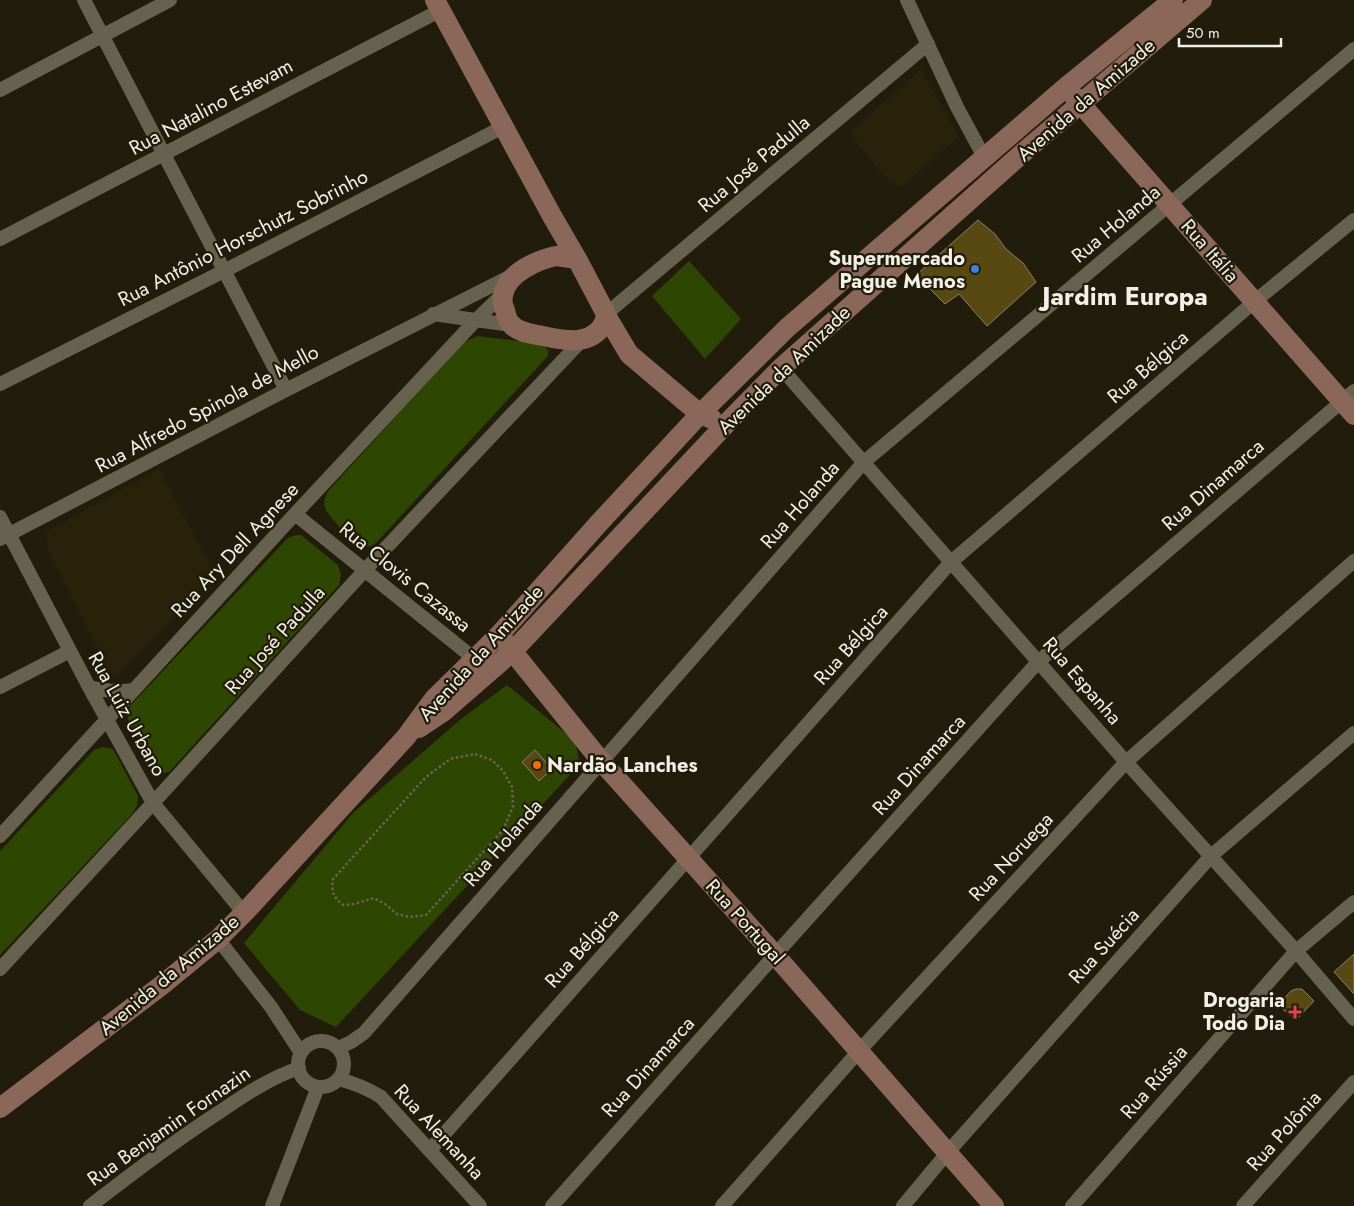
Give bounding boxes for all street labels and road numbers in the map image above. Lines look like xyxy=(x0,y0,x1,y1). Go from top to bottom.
street label: Avenida da Amizade xyxy=(1010,32,1162,168)
street label: Rua Natalino Estevam xyxy=(124,51,298,163)
street label: Rua José Padulla xyxy=(692,109,816,219)
street label: Rua Antônio Horschutz Sobrinho xyxy=(113,162,373,314)
street label: Rua Holanda xyxy=(1065,178,1167,270)
street label: Rua Itália xyxy=(1174,213,1246,289)
street label: Avenida da Amizade xyxy=(711,299,857,441)
street label: Rua Bélgica xyxy=(1101,324,1195,410)
street label: Rua Alfredo Spinola de Mello xyxy=(90,338,324,480)
street label: Rua Dinamarca xyxy=(1155,432,1271,538)
street label: Rua Holanda xyxy=(754,455,846,555)
street label: Rua Ary Dell Agnese xyxy=(165,476,305,624)
street label: Rua Clovis Cazassa xyxy=(333,515,477,639)
street label: Avenida da Amizade xyxy=(412,578,550,728)
street label: Rua José Padulla xyxy=(218,579,332,701)
street label: Rua Bélgica xyxy=(807,598,895,692)
street label: Rua Espanha xyxy=(1036,631,1128,731)
street label: Rua Luiz Urbano xyxy=(81,646,173,782)
street label: Rua Dinamarca xyxy=(866,708,972,822)
street label: Rua Holanda xyxy=(457,793,549,893)
street label: Rua Noruega xyxy=(962,806,1060,908)
street label: Rua Portugal xyxy=(699,873,791,971)
street label: Rua Bélgica xyxy=(538,901,626,995)
street label: Rua Suécia xyxy=(1062,902,1146,990)
street label: Avenida da Amizade xyxy=(93,908,245,1042)
street label: Rua Dinamarca xyxy=(595,1010,701,1124)
street label: Rua Rússia xyxy=(1114,1039,1194,1125)
street label: Rua Benjamin Fornazin xyxy=(81,1059,257,1193)
street label: Rua Alemanha xyxy=(387,1078,491,1186)
street label: Rua Polônia xyxy=(1240,1084,1328,1178)

